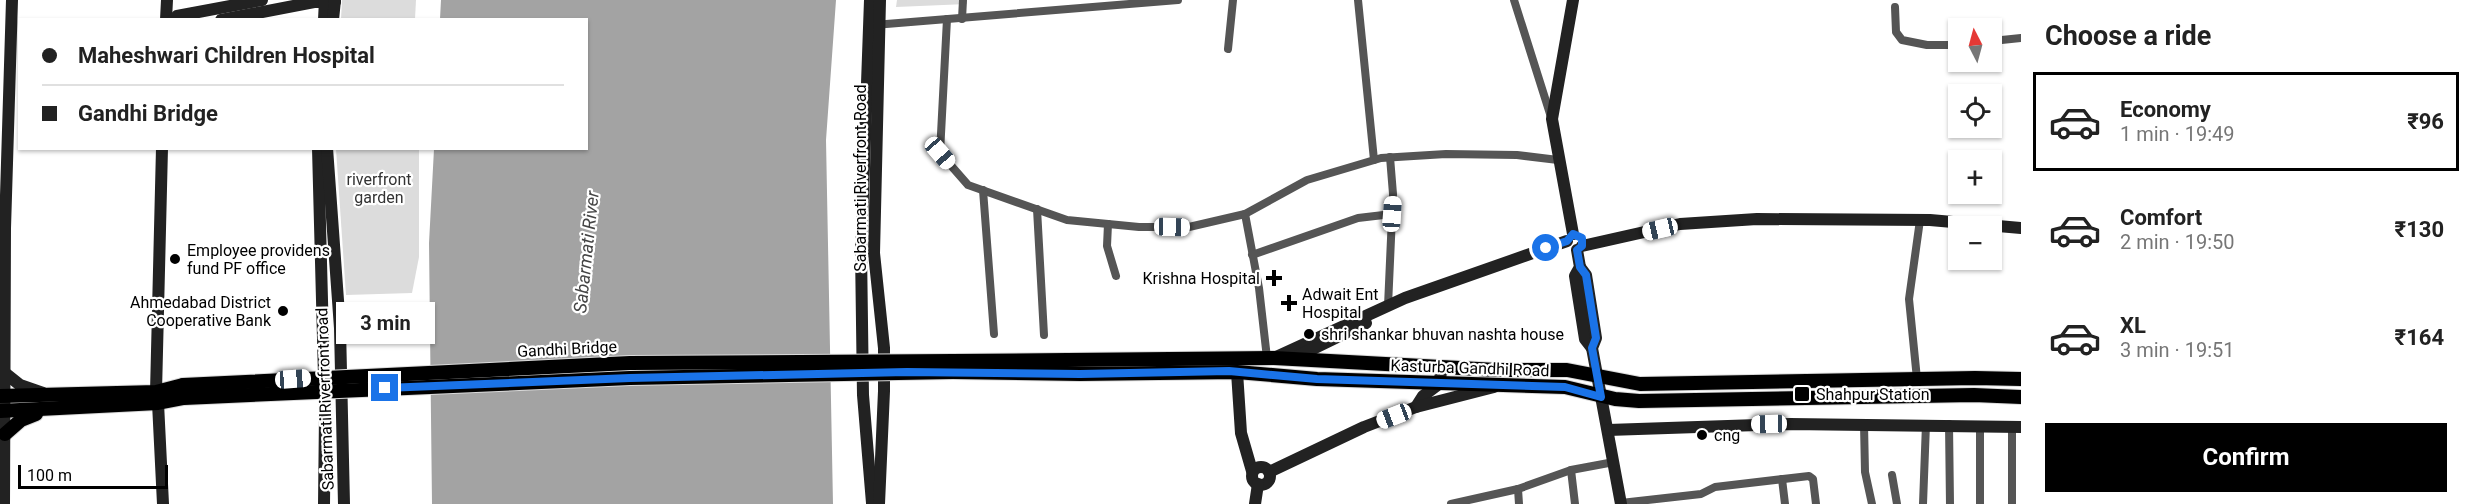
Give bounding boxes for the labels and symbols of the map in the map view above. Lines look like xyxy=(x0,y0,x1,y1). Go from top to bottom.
north arrow xyxy=(1948,18,2002,72)
street label: Sabarmati Riverfront Road xyxy=(851,84,870,272)
car xyxy=(921,134,959,172)
park label: riverfront garden xyxy=(346,170,412,207)
water label: Sabarmati River xyxy=(569,189,603,314)
car xyxy=(1382,195,1402,233)
car xyxy=(1640,216,1680,242)
car xyxy=(1154,218,1190,236)
route start xyxy=(1532,234,1559,261)
place label: Employee providens fund PF office xyxy=(187,241,330,278)
marker: Employee providens fund PF office xyxy=(168,252,182,266)
place label: Krishna Hospital xyxy=(1143,269,1260,288)
marker: Krishna Hospital xyxy=(1265,269,1283,287)
place label: Adwait Ent Hospital xyxy=(1302,285,1378,322)
place label: Ahmedabad District Cooperative Bank xyxy=(130,293,272,330)
marker: Adwait Ent Hospital xyxy=(1280,294,1298,312)
callout: 3 min xyxy=(336,301,434,343)
marker: Ahmedabad District Cooperative Bank xyxy=(276,304,290,318)
street label: Sabarmati Riverfront road xyxy=(312,307,338,491)
place label: shri shankar bhuvan nashta house xyxy=(1321,325,1564,344)
marker: shri shankar bhuvan nashta house xyxy=(1302,327,1316,341)
street label: Gandhi Bridge xyxy=(517,337,617,361)
street label: Kasturba Gandhi Road xyxy=(1390,356,1550,380)
car xyxy=(274,369,312,389)
route end xyxy=(371,374,398,401)
marker: Shahpur Station xyxy=(1793,385,1811,403)
place label: Shahpur Station xyxy=(1816,385,1930,404)
car xyxy=(1374,401,1414,431)
car xyxy=(1751,415,1787,433)
place label: cng xyxy=(1714,426,1740,445)
marker: cng xyxy=(1695,428,1709,442)
scale bar xyxy=(18,462,168,490)

